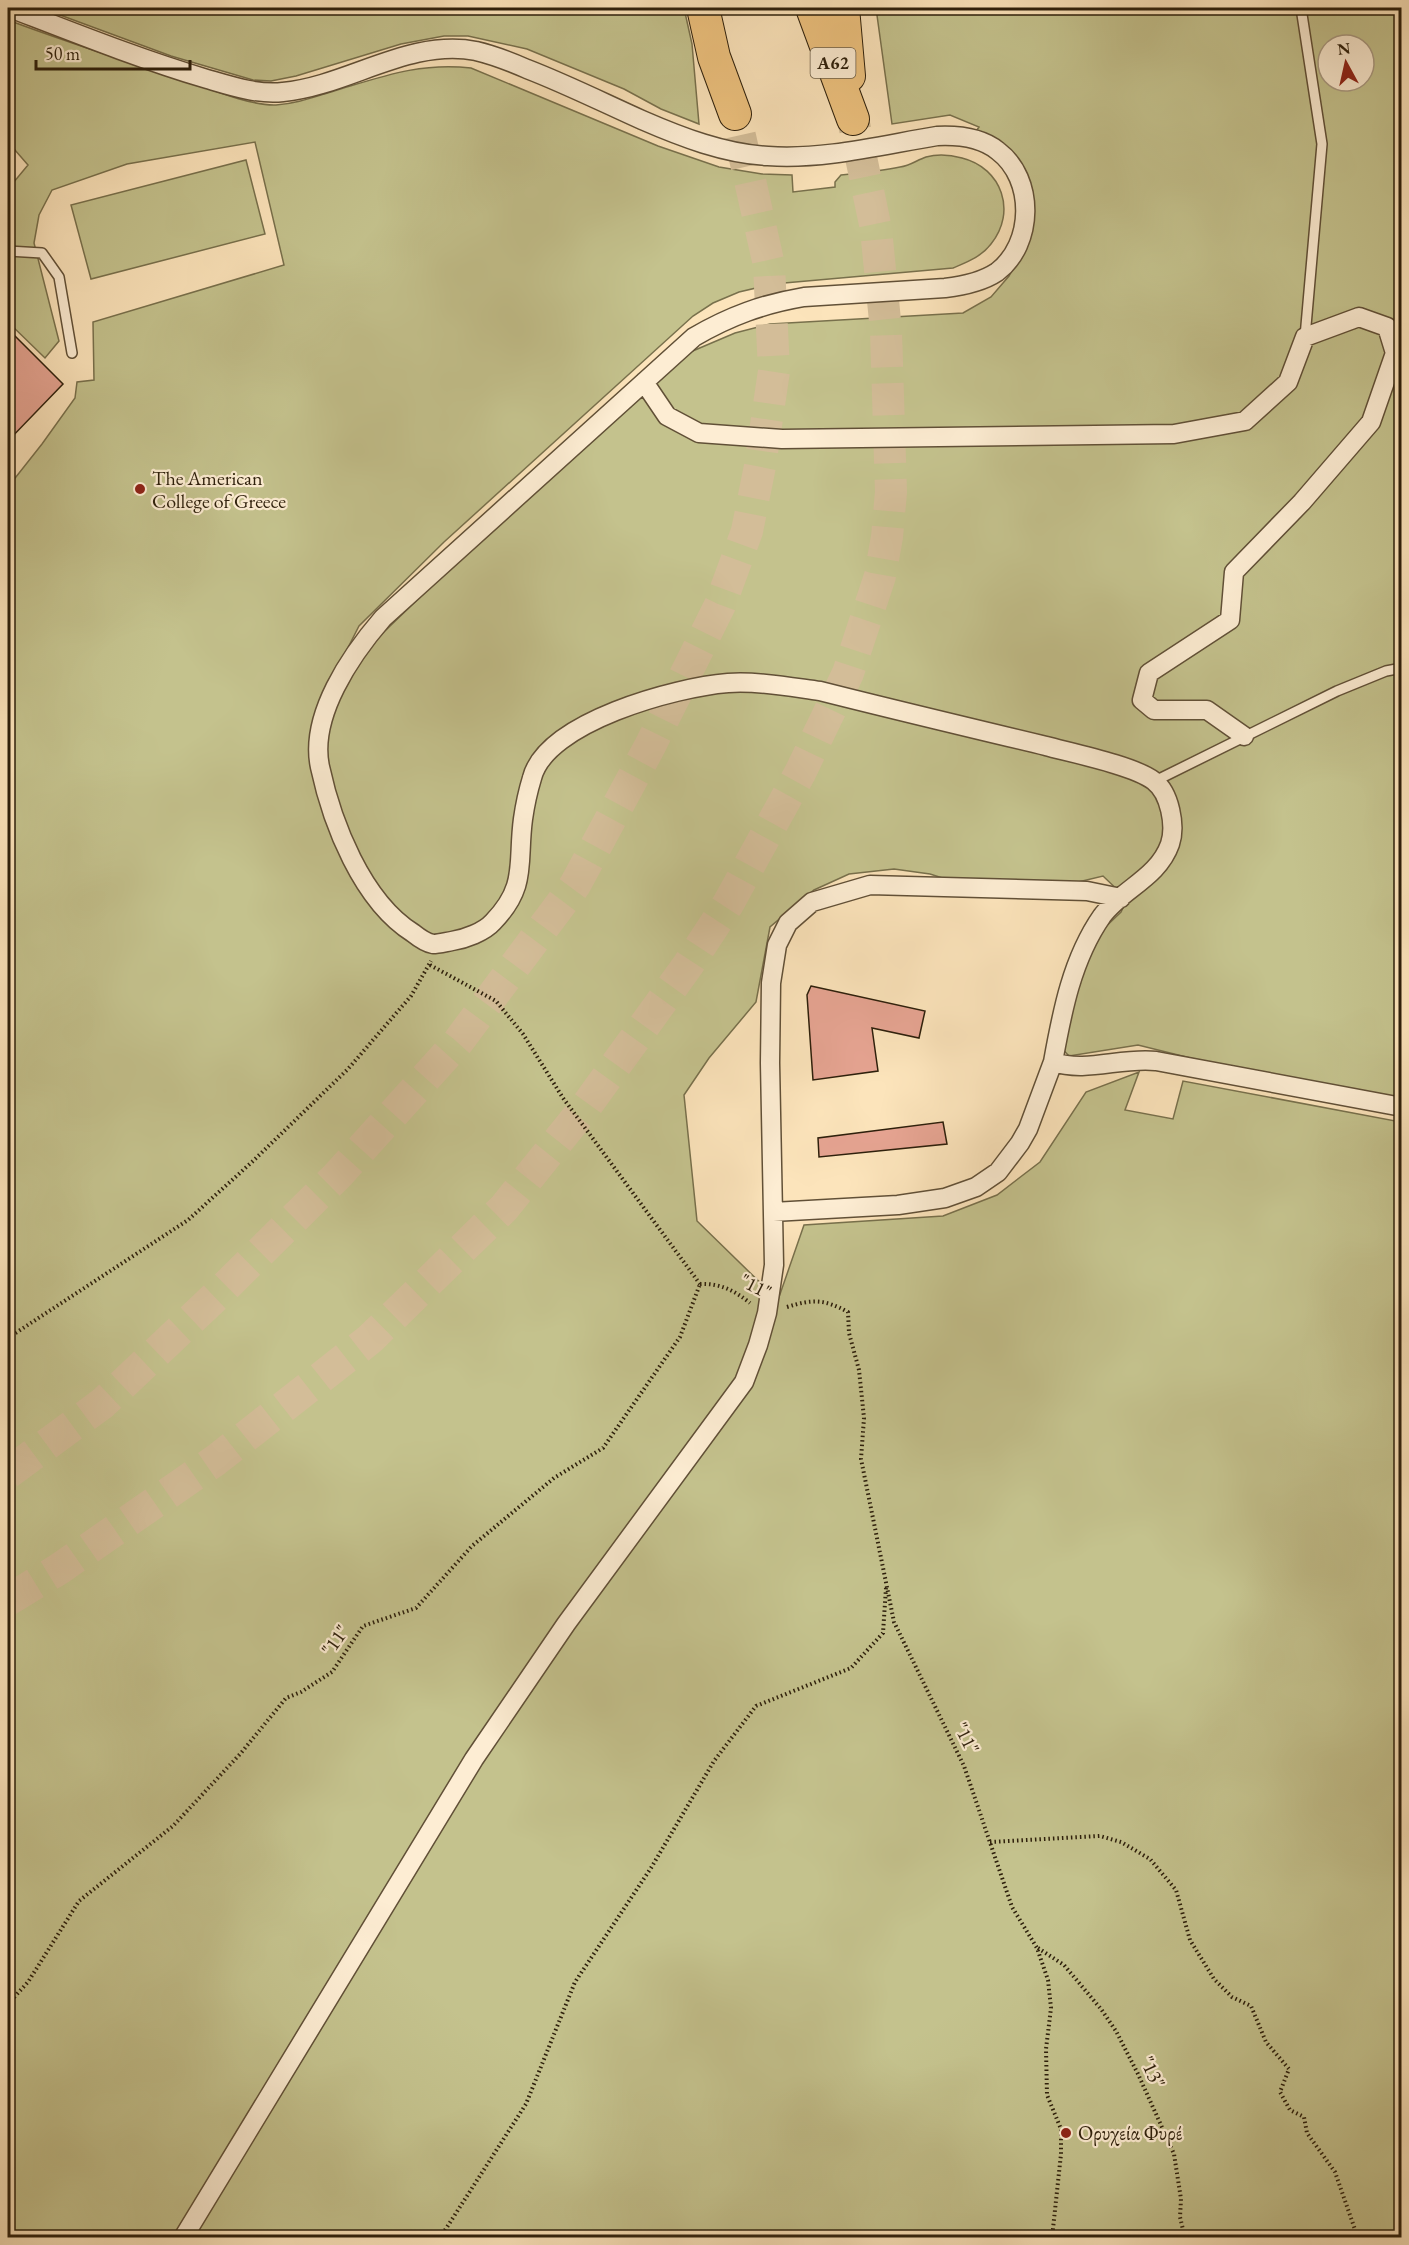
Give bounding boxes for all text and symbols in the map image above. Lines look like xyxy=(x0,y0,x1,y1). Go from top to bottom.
scale bar xyxy=(36,33,190,71)
north arrow xyxy=(1316,33,1376,93)
text: N xyxy=(1336,37,1352,60)
text: 50 m xyxy=(45,42,80,65)
road number: Α62 xyxy=(810,48,856,78)
place label: The American College of Greece xyxy=(152,465,286,514)
marker: The American College of Greece xyxy=(133,482,147,496)
street label: "11" xyxy=(736,1267,776,1305)
street label: "11" xyxy=(315,1619,355,1661)
street label: "11" xyxy=(948,1718,986,1758)
street label: "13" xyxy=(1134,2052,1172,2092)
place label: Ορυχεία Φυρέ xyxy=(1078,2120,1183,2146)
marker: Ορυχεία Φυρέ xyxy=(1059,2126,1073,2140)

